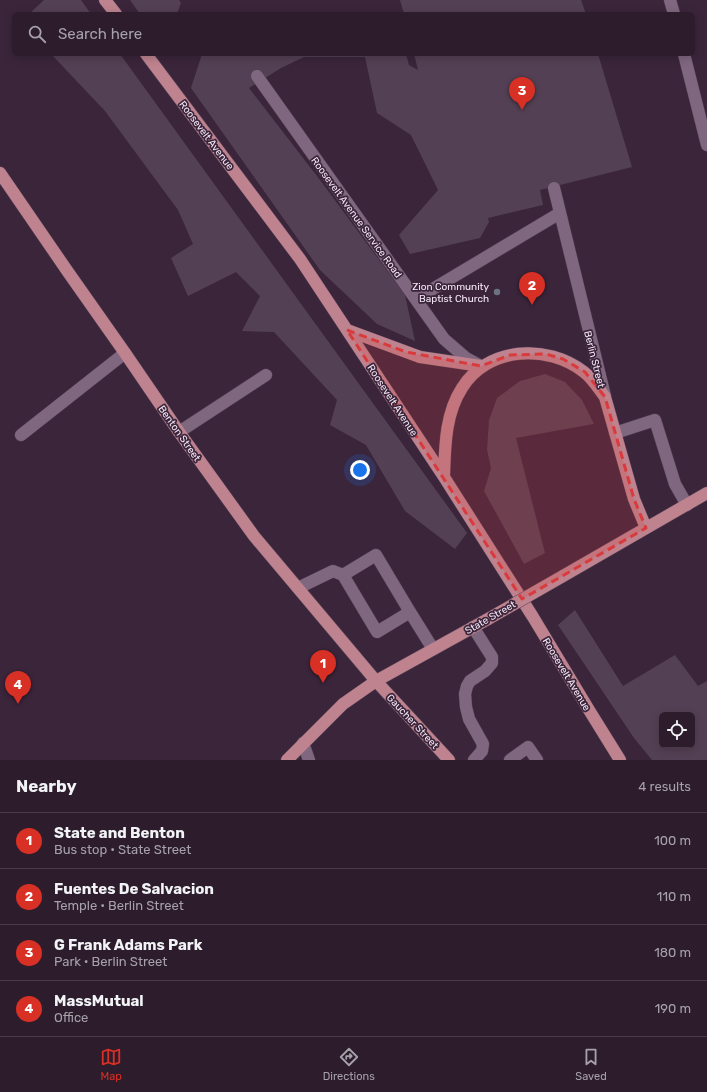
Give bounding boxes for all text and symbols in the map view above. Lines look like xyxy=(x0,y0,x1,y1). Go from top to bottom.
search box xyxy=(12,12,695,56)
icon: search xyxy=(26,23,48,45)
text: Search here xyxy=(58,25,142,43)
pin: 3 xyxy=(509,77,535,110)
street label: Roosevelt Avenue xyxy=(176,99,236,173)
street label: Roosevelt Avenue Service Road xyxy=(308,155,404,280)
pin: 2 xyxy=(519,272,545,305)
place label: Zion Community Baptist Church xyxy=(412,281,489,305)
marker: Zion Community Baptist Church xyxy=(492,287,502,297)
street label: Berlin Street xyxy=(581,329,607,389)
street label: Roosevelt Avenue xyxy=(365,362,420,439)
street label: Benton Street xyxy=(156,403,203,464)
your location xyxy=(350,460,370,480)
street label: State Street xyxy=(463,599,518,637)
street label: Roosevelt Avenue xyxy=(540,636,593,714)
pin: 1 xyxy=(310,650,336,683)
pin: 4 xyxy=(5,671,31,704)
street label: Gaucher Street xyxy=(384,692,441,752)
map controls xyxy=(659,712,695,748)
button: locate xyxy=(659,712,695,748)
text: Nearby xyxy=(16,776,77,796)
text: 4 results xyxy=(638,779,691,794)
text: State and Benton xyxy=(54,824,185,842)
text: 1 xyxy=(26,833,32,848)
text: 100 m xyxy=(654,833,691,848)
text: Bus stop · State Street xyxy=(54,842,191,857)
text: Fuentes De Salvacion xyxy=(54,880,214,898)
text: 2 xyxy=(25,889,33,904)
text: 110 m xyxy=(657,889,691,904)
text: Temple · Berlin Street xyxy=(54,898,184,913)
text: G Frank Adams Park xyxy=(54,936,202,954)
text: 3 xyxy=(25,945,33,960)
text: 180 m xyxy=(654,945,691,960)
text: Park · Berlin Street xyxy=(54,954,167,969)
text: MassMutual xyxy=(54,992,144,1010)
text: 4 xyxy=(25,1001,33,1016)
text: 190 m xyxy=(655,1001,691,1016)
text: Office xyxy=(54,1010,88,1025)
tab: Map xyxy=(100,1046,122,1083)
tab: Directions xyxy=(323,1046,375,1083)
tab: Saved xyxy=(575,1046,607,1083)

